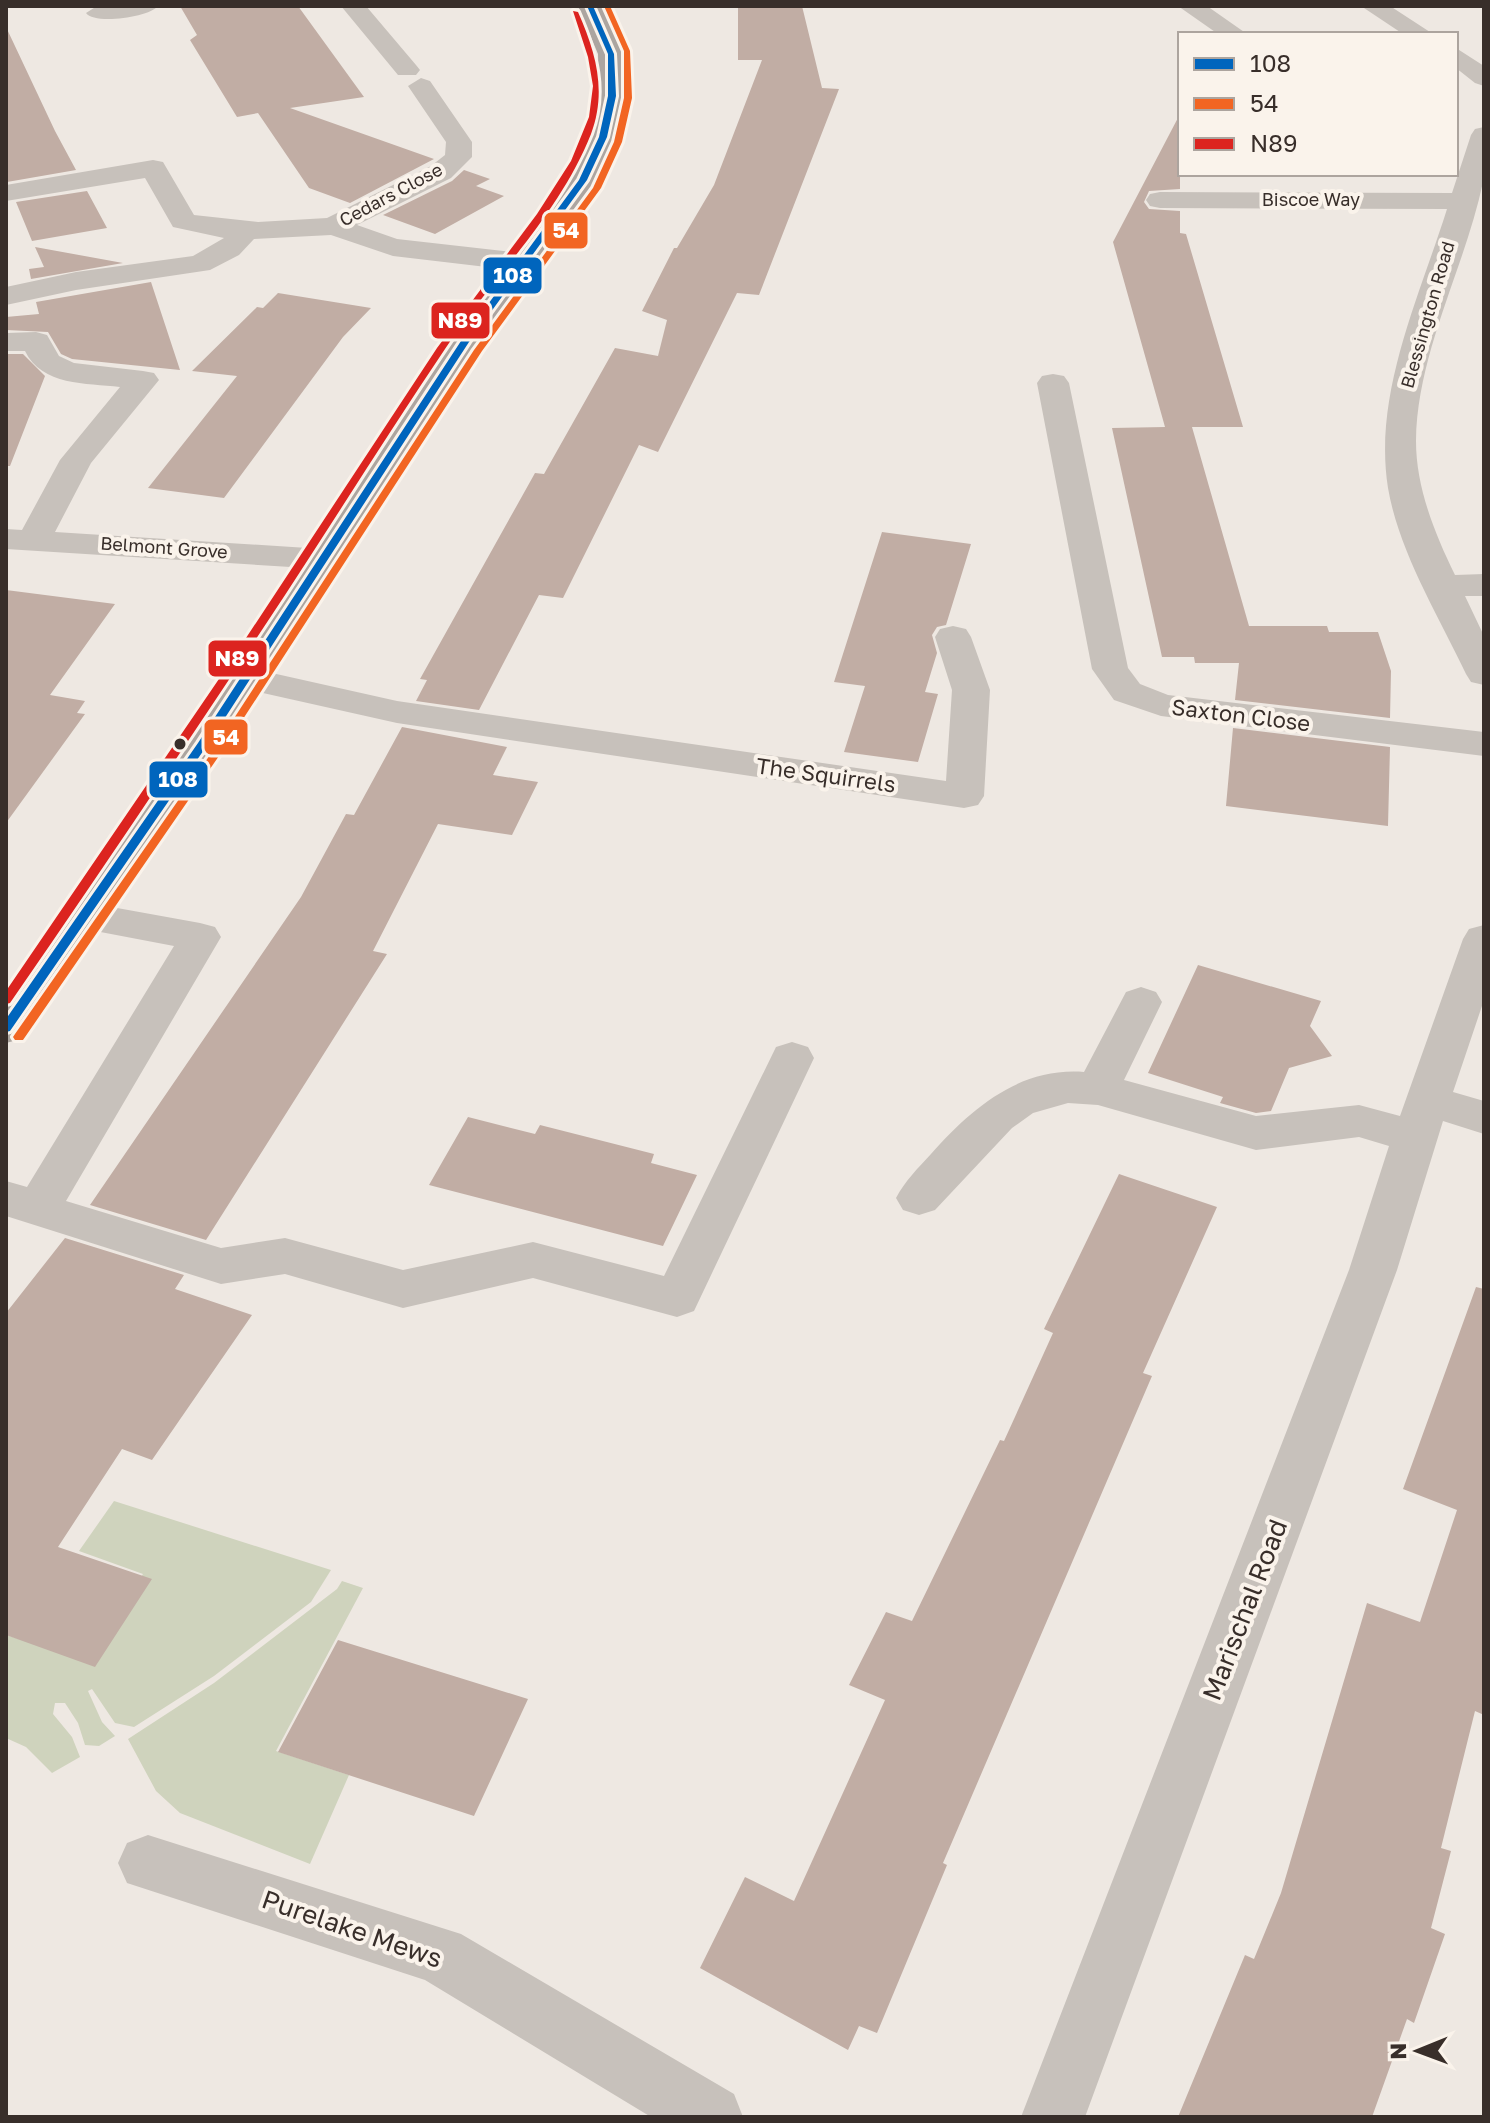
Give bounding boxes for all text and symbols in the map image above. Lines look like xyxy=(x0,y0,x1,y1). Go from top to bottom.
legend xyxy=(1178,32,1458,176)
text: 108 xyxy=(1250,48,1291,77)
text: 54 xyxy=(1250,88,1279,117)
text: N89 xyxy=(1250,128,1297,157)
street label: Cedars Close xyxy=(335,158,446,230)
street label: Biscoe Way xyxy=(1262,188,1360,210)
line badge: 54 xyxy=(543,211,589,250)
text: 54 xyxy=(552,216,580,243)
street label: Blessington Road xyxy=(1396,239,1459,391)
line badge: 108 xyxy=(482,256,543,295)
text: 108 xyxy=(493,261,533,288)
line badge: N89 xyxy=(430,301,491,340)
text: N89 xyxy=(438,306,482,333)
street label: Belmont Grove xyxy=(100,532,229,562)
line badge: N89 xyxy=(207,639,268,678)
text: N89 xyxy=(215,644,259,671)
street label: Saxton Close xyxy=(1170,693,1312,736)
line badge: 54 xyxy=(203,718,249,756)
text: 54 xyxy=(212,723,240,750)
unlabelled marker xyxy=(172,736,188,752)
street label: The Squirrels xyxy=(755,751,898,798)
line badge: 108 xyxy=(148,760,209,799)
text: 108 xyxy=(158,765,198,792)
street label: Marischal Road xyxy=(1196,1515,1293,1705)
street label: Purelake Mews xyxy=(258,1883,446,1974)
north arrow xyxy=(1378,2011,1458,2091)
text: N xyxy=(1384,2043,1411,2060)

